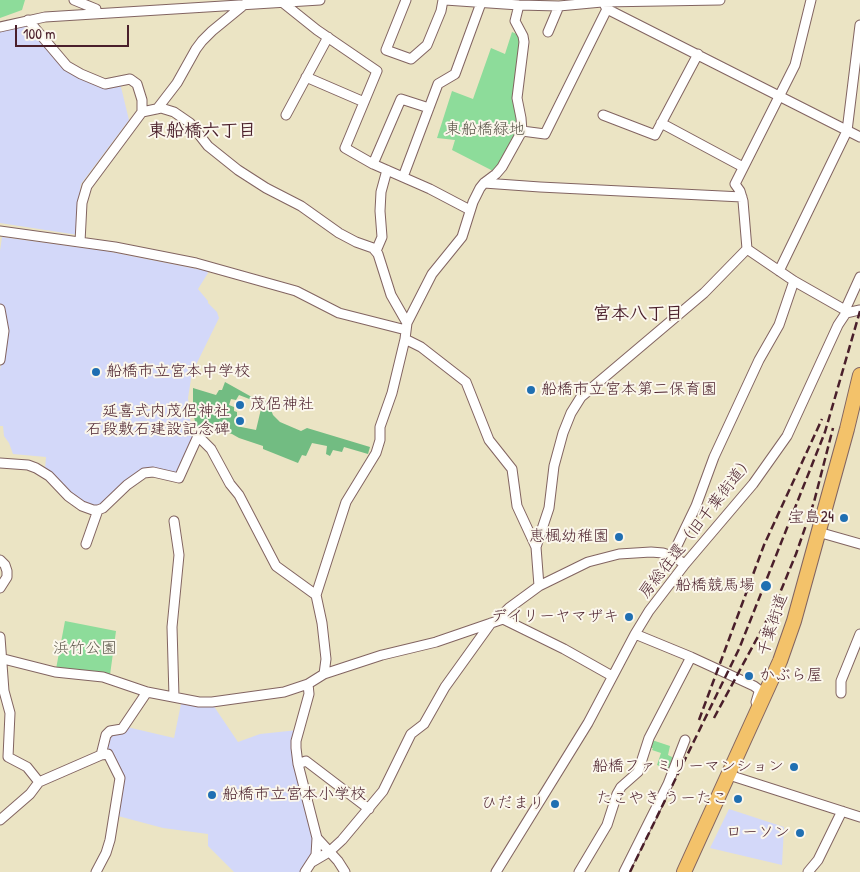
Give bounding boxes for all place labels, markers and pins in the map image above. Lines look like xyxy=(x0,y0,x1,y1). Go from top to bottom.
place label: 船橋市立宮本中学校 xyxy=(106,362,250,382)
marker: 船橋市立宮本中学校 xyxy=(90,366,102,378)
place label: 船橋市立宮本第二保育園 xyxy=(541,380,717,400)
marker: 船橋市立宮本第二保育園 xyxy=(525,384,537,396)
place label: 茂侶神社 xyxy=(250,395,314,415)
marker: 茂侶神社 xyxy=(234,399,246,411)
place label: 延喜式内茂侶神社 石段敷石建設記念碑 xyxy=(86,402,230,440)
marker: 延喜式内茂侶神社 石段敷石建設記念碑 xyxy=(234,415,246,427)
place label: 宝島24 xyxy=(789,508,834,528)
marker: 宝島24 xyxy=(838,512,850,524)
place label: 恵楓幼稚園 xyxy=(529,527,609,547)
marker: 恵楓幼稚園 xyxy=(613,531,625,543)
place label: 船橋競馬場 xyxy=(675,576,755,596)
marker: 船橋競馬場 xyxy=(759,579,773,593)
place label: デイリーヤマザキ xyxy=(491,607,619,627)
marker: デイリーヤマザキ xyxy=(623,611,635,623)
place label: かぶら屋 xyxy=(759,666,823,686)
marker: かぶら屋 xyxy=(743,670,755,682)
place label: 船橋ファミリーマンション xyxy=(592,757,784,777)
marker: 船橋ファミリーマンション xyxy=(788,761,800,773)
place label: 船橋市立宮本小学校 xyxy=(222,785,366,805)
marker: 船橋市立宮本小学校 xyxy=(206,789,218,801)
place label: たこやき うーたこ xyxy=(596,789,728,809)
marker: たこやき うーたこ xyxy=(732,793,744,805)
place label: ひだまり xyxy=(481,794,545,814)
marker: ひだまり xyxy=(549,798,561,810)
place label: ローソン xyxy=(726,823,790,843)
marker: ローソン xyxy=(794,827,806,839)

